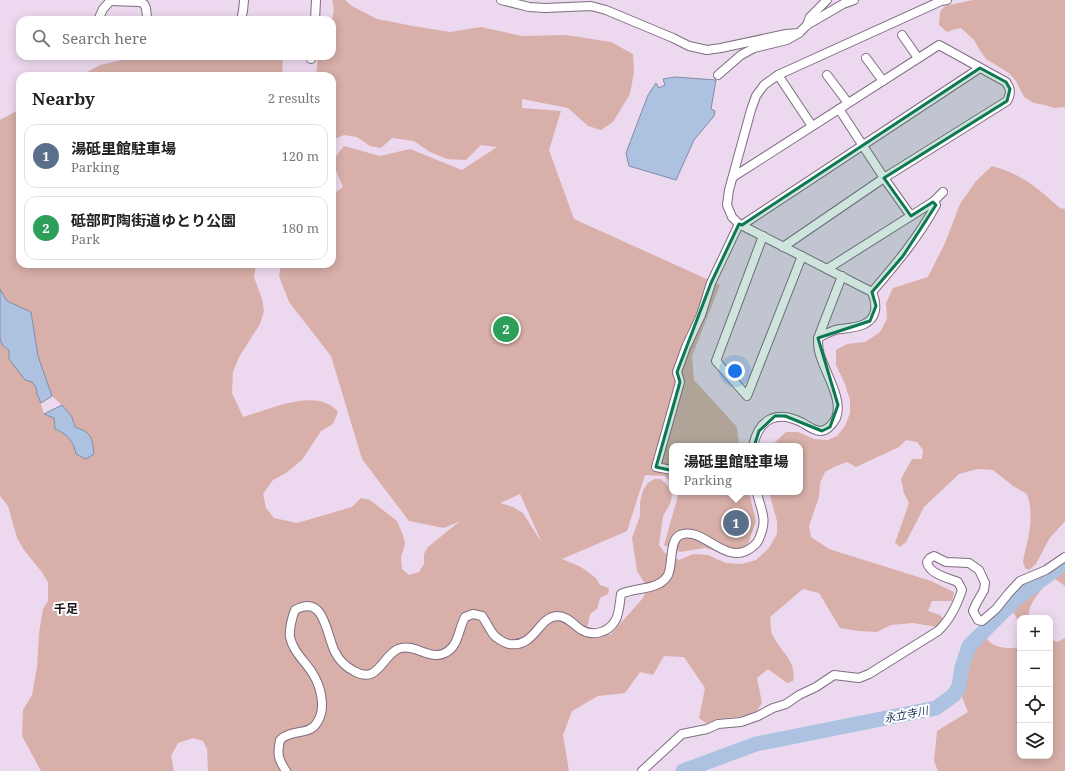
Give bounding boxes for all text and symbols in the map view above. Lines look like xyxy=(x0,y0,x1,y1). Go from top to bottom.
search box xyxy=(16,16,336,60)
icon: search xyxy=(30,27,52,49)
text: Search here xyxy=(62,28,147,48)
text: Nearby xyxy=(32,87,95,110)
text: 2 results xyxy=(268,89,320,107)
text: 湯砥里館駐車場 xyxy=(71,138,176,158)
text: 1 xyxy=(42,147,50,165)
text: 120 m xyxy=(282,147,319,165)
text: Parking xyxy=(71,158,119,176)
text: 砥部町陶街道ゆとり公園 xyxy=(71,210,236,230)
text: 2 xyxy=(42,219,50,237)
text: 180 m xyxy=(282,219,319,237)
text: Park xyxy=(71,230,100,248)
pin: 2 xyxy=(493,314,519,344)
your location xyxy=(725,361,745,381)
popup xyxy=(669,443,803,495)
text: 湯砥里館駐車場 xyxy=(683,451,789,471)
text: Parking xyxy=(683,471,732,489)
pin: 1 xyxy=(723,508,749,538)
district label: 千足 xyxy=(54,600,78,617)
map controls xyxy=(1017,615,1053,759)
button: + xyxy=(1017,615,1053,651)
button: − xyxy=(1017,651,1053,687)
button: locate xyxy=(1017,687,1053,723)
water label: 永立寺川 xyxy=(883,702,930,726)
button: layers xyxy=(1017,723,1053,759)

